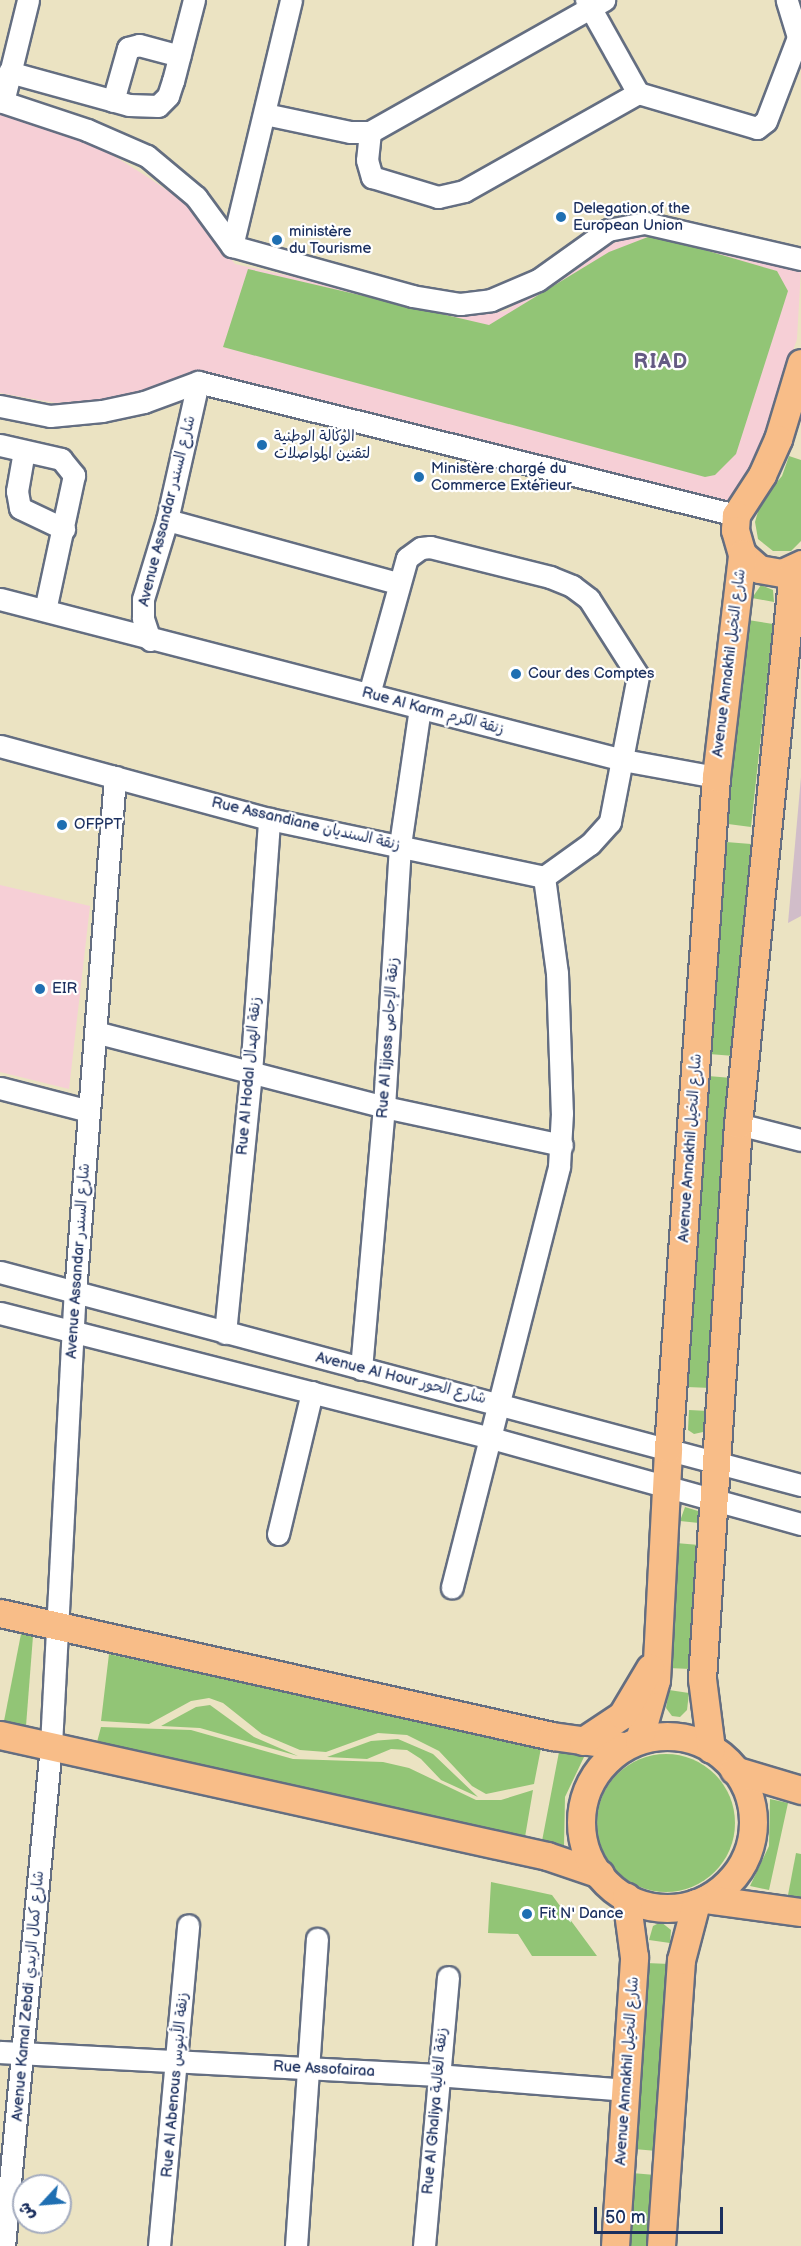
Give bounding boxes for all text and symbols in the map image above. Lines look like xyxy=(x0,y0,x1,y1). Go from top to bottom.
place label: Delegation of the European Union xyxy=(573,199,690,234)
marker: Delegation of the European Union xyxy=(554,210,568,224)
place label: ministère du Tourisme xyxy=(289,222,372,257)
marker: ministère du Tourisme xyxy=(270,233,284,247)
district label: RIAD xyxy=(634,349,688,375)
street label: Avenue Assandar شارع السندر xyxy=(135,414,199,608)
place label: الوكالة الوطنية لتقنين المواصلات xyxy=(274,427,370,462)
marker: الوكالة الوطنية لتقنين المواصلات xyxy=(255,438,269,452)
place label: Ministère chargé du Commerce Extérieur xyxy=(431,459,572,494)
marker: Ministère chargé du Commerce Extérieur xyxy=(412,470,426,484)
street label: Avenue Annakhil شارع النخيل xyxy=(709,568,749,758)
place label: Cour des Comptes xyxy=(528,665,654,683)
marker: Cour des Comptes xyxy=(509,667,523,681)
street label: Rue Al Karm زنقة الكرم xyxy=(360,683,506,739)
street label: Rue Assandiane زنقة السنديان xyxy=(210,793,402,855)
place label: OFPPT xyxy=(74,816,122,834)
marker: OFPPT xyxy=(55,818,69,832)
street label: Rue Al Ijjass زنقة الإجاص xyxy=(373,957,403,1119)
place label: EIR xyxy=(52,980,77,998)
marker: EIR xyxy=(33,982,47,996)
street label: Rue Al Hodal زنقة الهدال xyxy=(233,996,265,1156)
street label: Avenue Annakhil شارع النخيل xyxy=(674,1053,706,1243)
street label: Avenue Assandar شارع السندر xyxy=(62,1163,94,1359)
street label: Avenue Al Hour شارع الحور xyxy=(314,1348,488,1408)
street label: Avenue Kamal Zebdi شارع كمال الزبدي xyxy=(8,1870,48,2122)
place label: Fit N' Dance xyxy=(539,1905,623,1923)
marker: Fit N' Dance xyxy=(520,1907,534,1921)
street label: Avenue Annakhil شارع النخيل xyxy=(611,1976,643,2166)
street label: Rue Al Abenous زنقة الأبنوس xyxy=(158,1992,192,2178)
street label: Rue Al Ghaliya زنقة الغالية xyxy=(419,2027,451,2195)
street label: Rue Assofairaa xyxy=(273,2057,375,2081)
north arrow xyxy=(12,2174,72,2234)
scale bar xyxy=(597,2195,726,2233)
text: ش xyxy=(15,2199,40,2223)
text: 50 m xyxy=(605,2207,646,2228)

